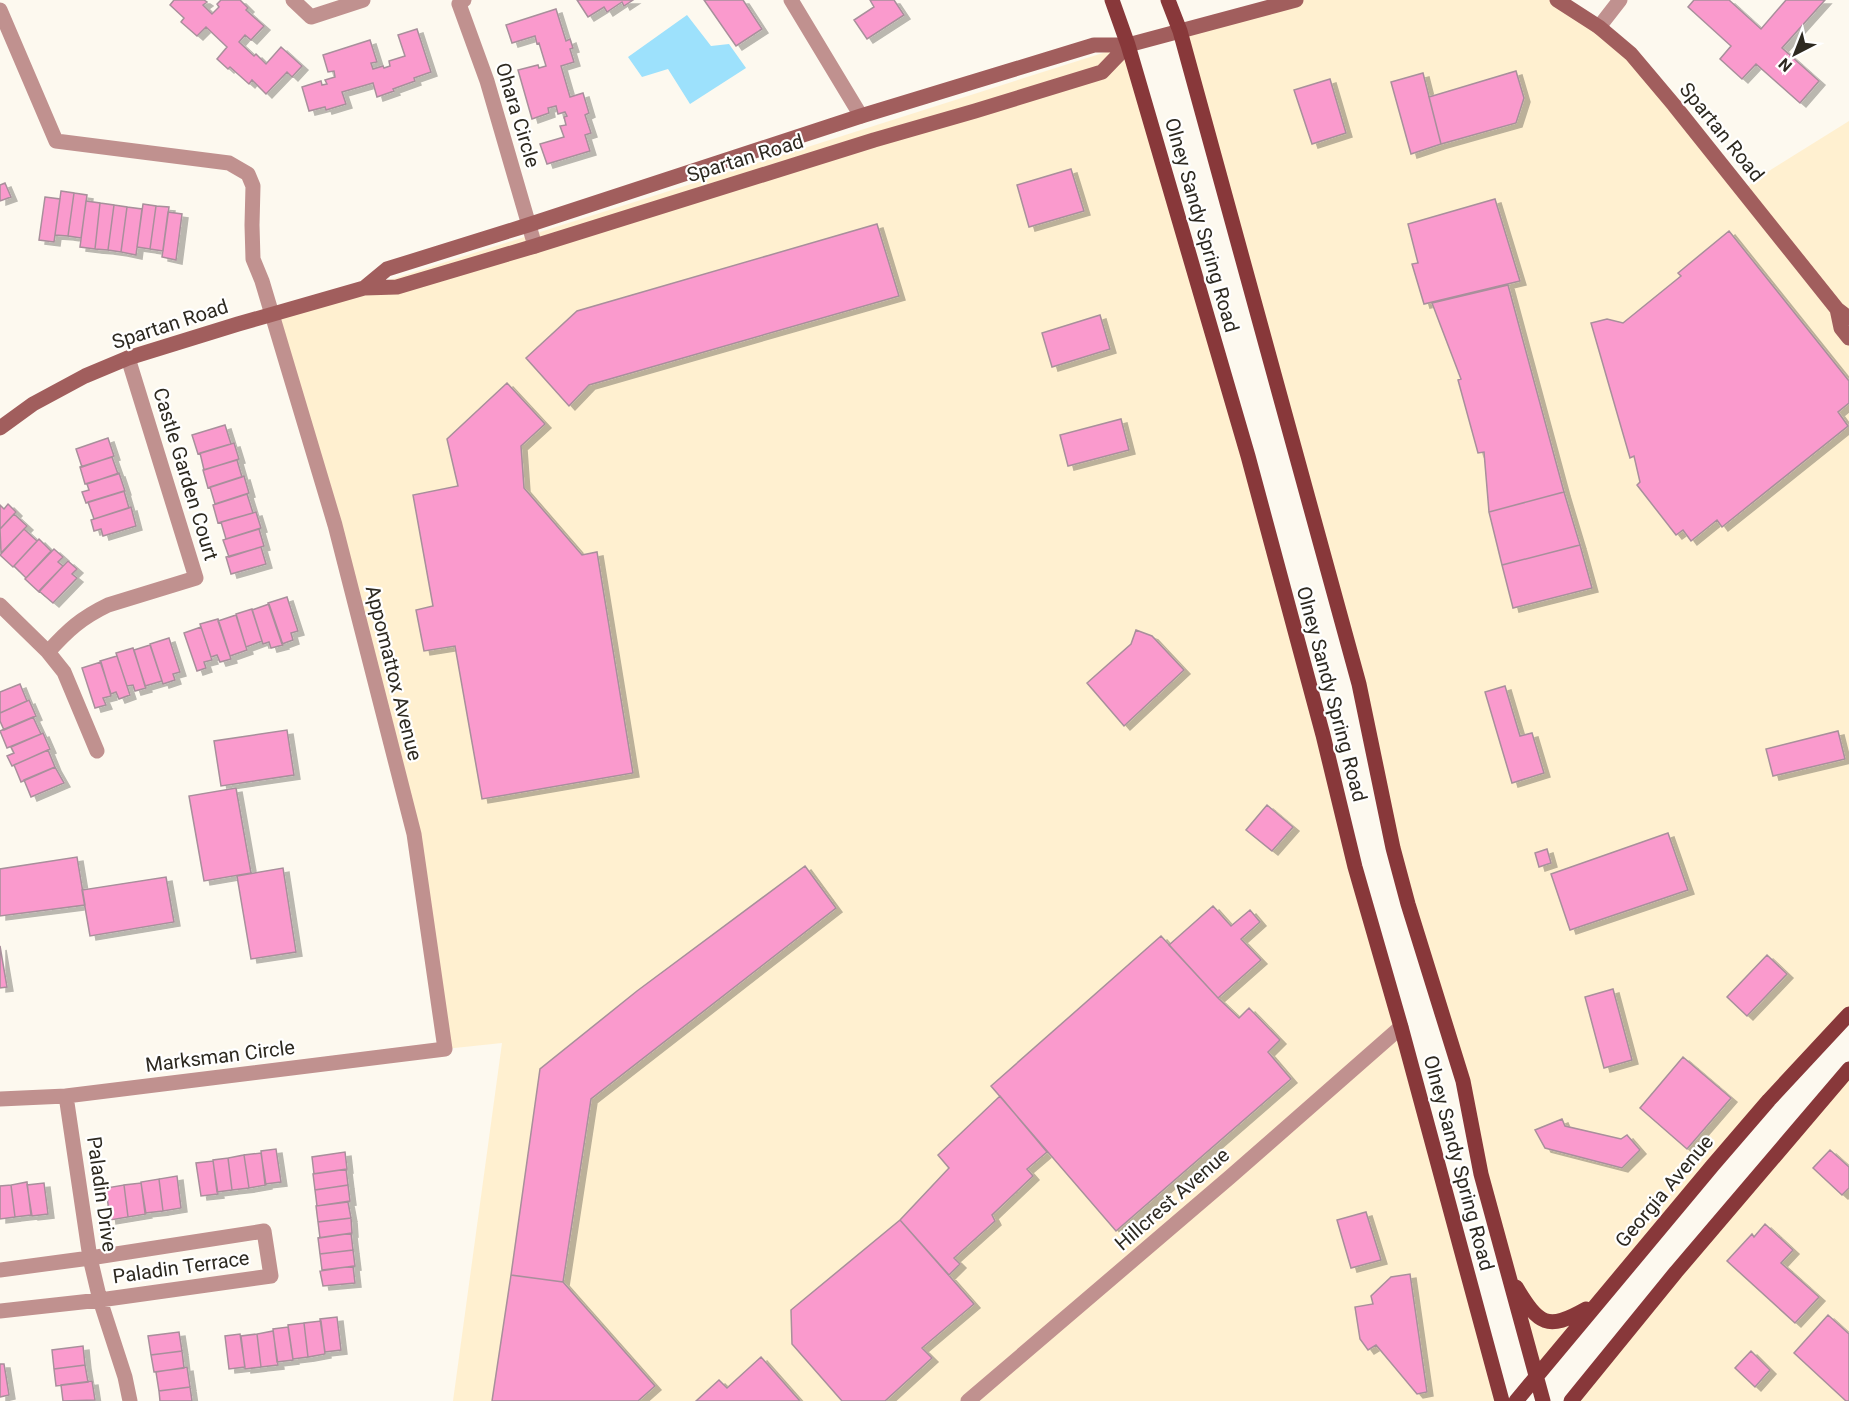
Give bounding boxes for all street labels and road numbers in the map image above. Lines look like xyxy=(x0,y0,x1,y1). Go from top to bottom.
street label: Ohara Circle xyxy=(491,60,545,170)
street label: Spartan Road xyxy=(1675,78,1769,186)
street label: Olney Sandy Spring Road xyxy=(1160,115,1244,335)
street label: Spartan Road xyxy=(684,129,806,187)
street label: Spartan Road xyxy=(109,294,231,354)
street label: Castle Garden Court xyxy=(148,385,224,563)
street label: Appomattox Avenue xyxy=(361,583,427,763)
street label: Olney Sandy Spring Road xyxy=(1292,584,1372,804)
street label: Marksman Circle xyxy=(144,1035,296,1077)
street label: Olney Sandy Spring Road xyxy=(1419,1053,1499,1273)
street label: Georgia Avenue xyxy=(1610,1130,1718,1252)
street label: Paladin Drive xyxy=(82,1135,122,1253)
street label: Hillcrest Avenue xyxy=(1110,1143,1234,1255)
street label: Paladin Terrace xyxy=(111,1246,251,1288)

